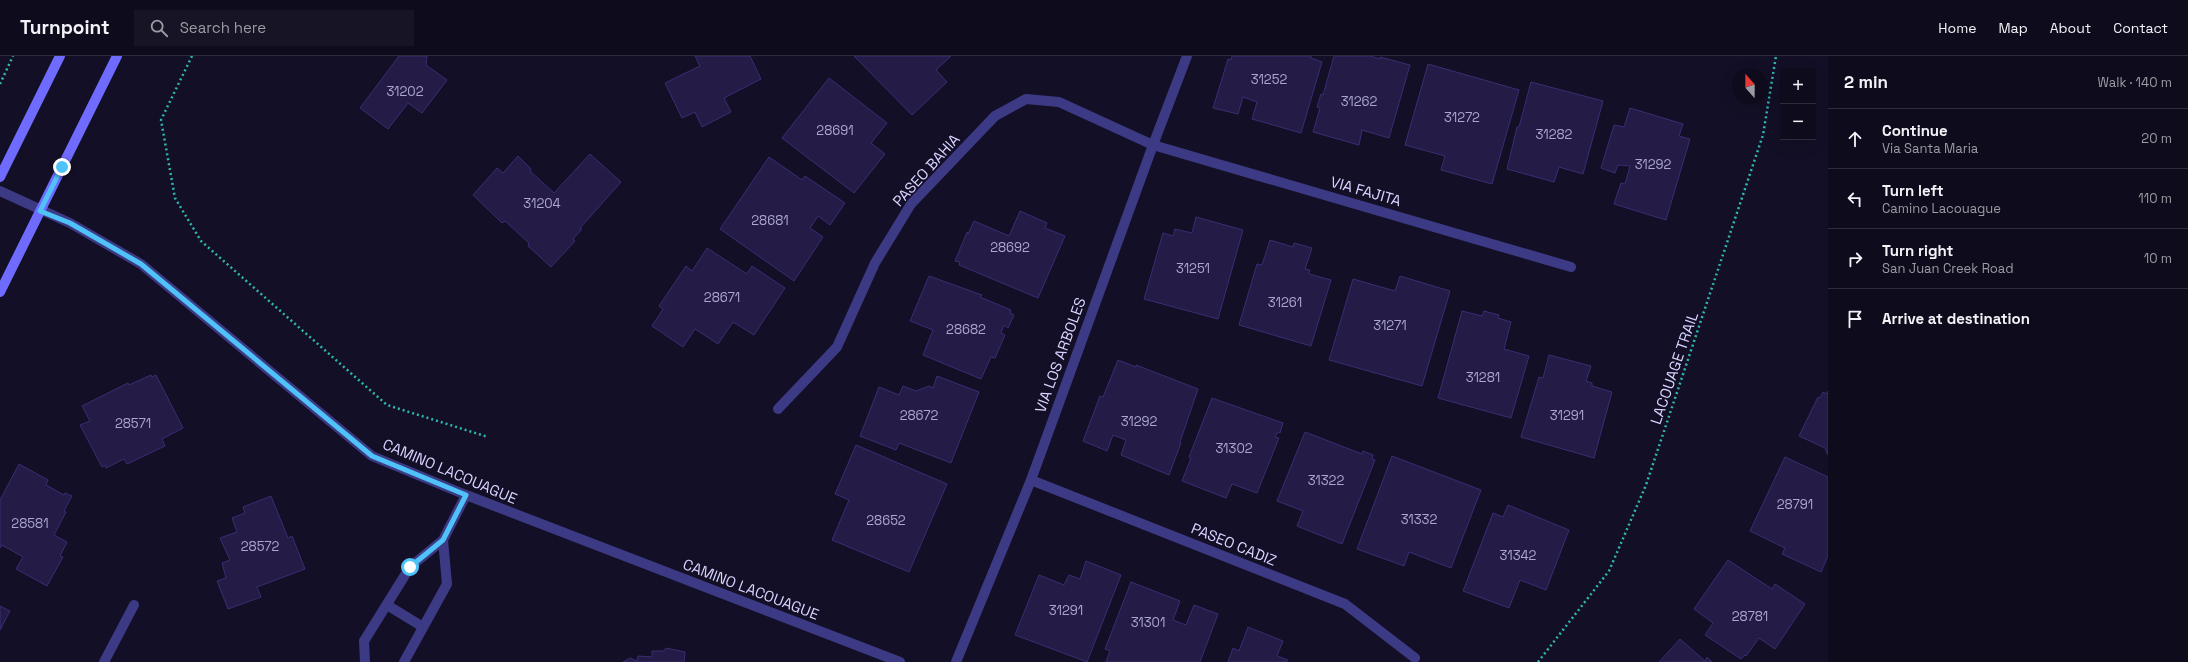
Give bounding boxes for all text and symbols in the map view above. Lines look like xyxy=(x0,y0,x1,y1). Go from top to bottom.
search box xyxy=(134,10,414,46)
text: Turnpoint xyxy=(20,15,110,40)
icon: search xyxy=(148,17,170,39)
text: Search here xyxy=(180,18,266,37)
text: Home xyxy=(1938,19,1976,37)
text: Map xyxy=(1998,19,2028,37)
text: About xyxy=(2050,19,2091,37)
text: Contact xyxy=(2113,19,2168,37)
north arrow xyxy=(1732,68,1768,104)
map controls xyxy=(1780,68,1816,140)
button: + xyxy=(1780,68,1816,104)
house number: 31252 xyxy=(1251,71,1287,88)
text: 2 min xyxy=(1844,71,1888,93)
text: Walk · 140 m xyxy=(2098,74,2172,91)
house number: 31202 xyxy=(386,83,424,100)
house number: 31262 xyxy=(1341,93,1377,110)
button: − xyxy=(1780,104,1816,140)
house number: 31272 xyxy=(1444,109,1480,126)
text: Continue xyxy=(1882,121,1948,140)
house number: 28691 xyxy=(816,122,854,139)
house number: 31282 xyxy=(1536,126,1573,143)
icon: ahead xyxy=(1844,128,1866,150)
street label: PASEO BAHIA xyxy=(888,129,964,210)
text: 20 m xyxy=(2141,130,2172,147)
text: Via Santa Maria xyxy=(1882,140,1978,157)
house number: 31292 xyxy=(1635,156,1672,173)
route end xyxy=(53,158,71,176)
street label: VIA FAJITA xyxy=(1328,172,1404,210)
text: Turn left xyxy=(1882,181,1944,200)
icon: left xyxy=(1844,188,1866,210)
text: 110 m xyxy=(2138,190,2172,207)
house number: 31204 xyxy=(523,195,561,212)
text: Camino Lacouague xyxy=(1882,200,2001,217)
house number: 28681 xyxy=(751,212,789,229)
house number: 28692 xyxy=(990,239,1030,256)
text: Turn right xyxy=(1882,241,1953,260)
icon: right xyxy=(1844,248,1866,270)
text: 10 m xyxy=(2144,250,2172,267)
house number: 31251 xyxy=(1176,260,1210,277)
text: San Juan Creek Road xyxy=(1882,260,2014,277)
house number: 28671 xyxy=(704,289,740,306)
house number: 31261 xyxy=(1268,294,1302,311)
street label: VIA LOS ARBOLES xyxy=(1030,295,1090,415)
icon: arrive xyxy=(1844,308,1866,330)
street label: LACOUAGE TRAIL xyxy=(1646,309,1702,427)
text: Arrive at destination xyxy=(1882,309,2030,328)
house number: 31271 xyxy=(1373,317,1407,334)
house number: 28682 xyxy=(946,321,986,338)
house number: 31281 xyxy=(1466,369,1500,386)
house number: 28672 xyxy=(900,407,939,424)
house number: 31291 xyxy=(1550,407,1584,424)
house number: 31292 xyxy=(1121,413,1158,430)
house number: 28571 xyxy=(115,415,151,432)
street label: CAMINO LACOUAGUE xyxy=(380,434,520,508)
house number: 31302 xyxy=(1215,440,1253,457)
house number: 31322 xyxy=(1308,472,1344,489)
house number: 28791 xyxy=(1777,496,1813,513)
house number: 31332 xyxy=(1401,511,1437,528)
house number: 28652 xyxy=(866,512,906,529)
house number: 28581 xyxy=(11,515,49,532)
street label: PASEO CADIZ xyxy=(1189,518,1279,570)
house number: 28572 xyxy=(241,538,279,555)
house number: 31342 xyxy=(1500,547,1537,564)
street label: CAMINO LACOUAGUE xyxy=(680,554,822,624)
route start xyxy=(401,558,419,576)
house number: 31291 xyxy=(1049,602,1083,619)
house number: 28781 xyxy=(1732,608,1768,625)
house number: 31301 xyxy=(1131,614,1165,631)

